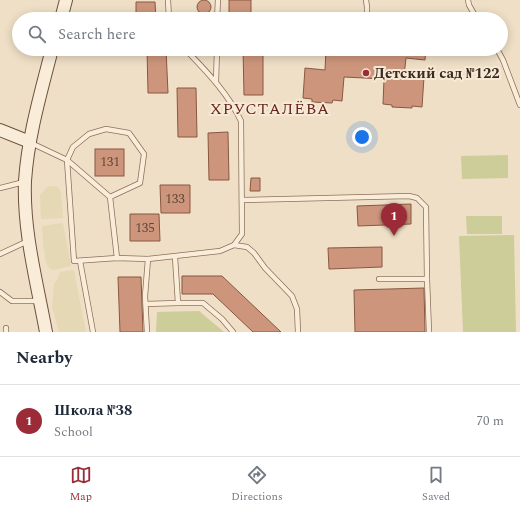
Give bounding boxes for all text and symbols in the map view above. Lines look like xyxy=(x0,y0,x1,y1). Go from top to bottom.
search box xyxy=(12,12,508,56)
icon: search xyxy=(26,23,48,45)
text: Search here xyxy=(58,23,136,46)
place label: Детский сад №122 xyxy=(374,62,500,85)
marker: Детский сад №122 xyxy=(361,68,371,78)
district label: ХРУСТАЛЁВА xyxy=(210,97,330,121)
your location xyxy=(352,127,372,147)
house number: 131 xyxy=(100,152,120,172)
house number: 133 xyxy=(165,189,185,209)
pin: 1 xyxy=(381,203,407,236)
house number: 135 xyxy=(135,218,155,238)
text: Nearby xyxy=(16,345,72,371)
text: Школа №38 xyxy=(54,399,132,422)
text: 1 xyxy=(25,411,33,431)
text: 70 m xyxy=(477,411,504,431)
text: School xyxy=(54,422,93,442)
tab: Map xyxy=(70,464,92,505)
tab: Directions xyxy=(231,464,283,505)
tab: Saved xyxy=(422,464,450,505)

